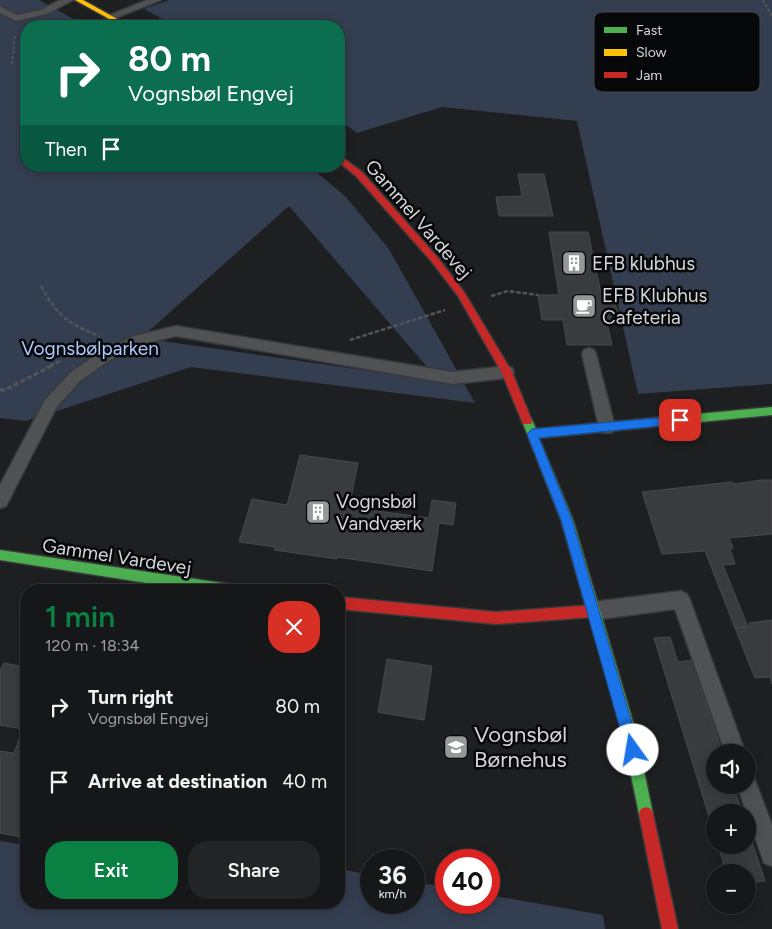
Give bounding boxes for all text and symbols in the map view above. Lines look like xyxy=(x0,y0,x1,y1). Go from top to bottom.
legend xyxy=(594,12,760,92)
text: Fast xyxy=(636,22,662,39)
text: 80 m xyxy=(128,38,211,80)
icon: right xyxy=(45,40,110,105)
text: Slow xyxy=(636,44,667,61)
text: Jam xyxy=(636,67,662,84)
text: Vognsbøl Engvej xyxy=(128,80,294,107)
icon: arrive xyxy=(97,135,125,163)
text: Then xyxy=(45,138,87,161)
street label: Gammel Vardevej xyxy=(361,155,477,284)
building icon: EFB klubhus xyxy=(561,250,587,276)
place label: EFB klubhus xyxy=(592,252,695,275)
place label: EFB Klubhus Cafeteria xyxy=(602,284,708,329)
cafe icon: EFB Klubhus Cafeteria xyxy=(571,293,597,319)
park label: Vognsbølparken xyxy=(21,337,159,360)
pin xyxy=(659,399,701,441)
icon: arrive xyxy=(666,406,694,434)
place label: Vognsbøl Vandværk xyxy=(336,490,423,535)
building icon: Vognsbøl Vandværk xyxy=(305,499,331,525)
street label: Gammel Vardevej xyxy=(41,533,193,580)
text: 1 min xyxy=(45,598,115,635)
button: close xyxy=(268,601,320,653)
text: 120 m · 18:34 xyxy=(45,636,139,655)
text: Turn right xyxy=(88,686,174,709)
icon: right xyxy=(45,693,73,721)
text: 80 m xyxy=(275,695,320,718)
text: Vognsbøl Engvej xyxy=(88,709,209,728)
place label: Vognsbøl Børnehus xyxy=(474,721,567,773)
position arrow xyxy=(606,723,658,775)
school or university icon: Vognsbøl Børnehus xyxy=(443,734,469,760)
map controls xyxy=(706,744,756,914)
button: sound xyxy=(706,744,756,794)
icon: arrive xyxy=(45,768,73,796)
text: Arrive at destination xyxy=(88,770,267,793)
text: 40 m xyxy=(282,770,327,793)
button: + xyxy=(706,804,756,854)
button: Exit xyxy=(45,841,178,899)
button: Share xyxy=(188,841,320,899)
speed limit sign: 40 xyxy=(435,849,500,914)
text: 36 xyxy=(378,860,407,890)
button: − xyxy=(706,864,756,914)
text: km/h xyxy=(379,887,406,901)

